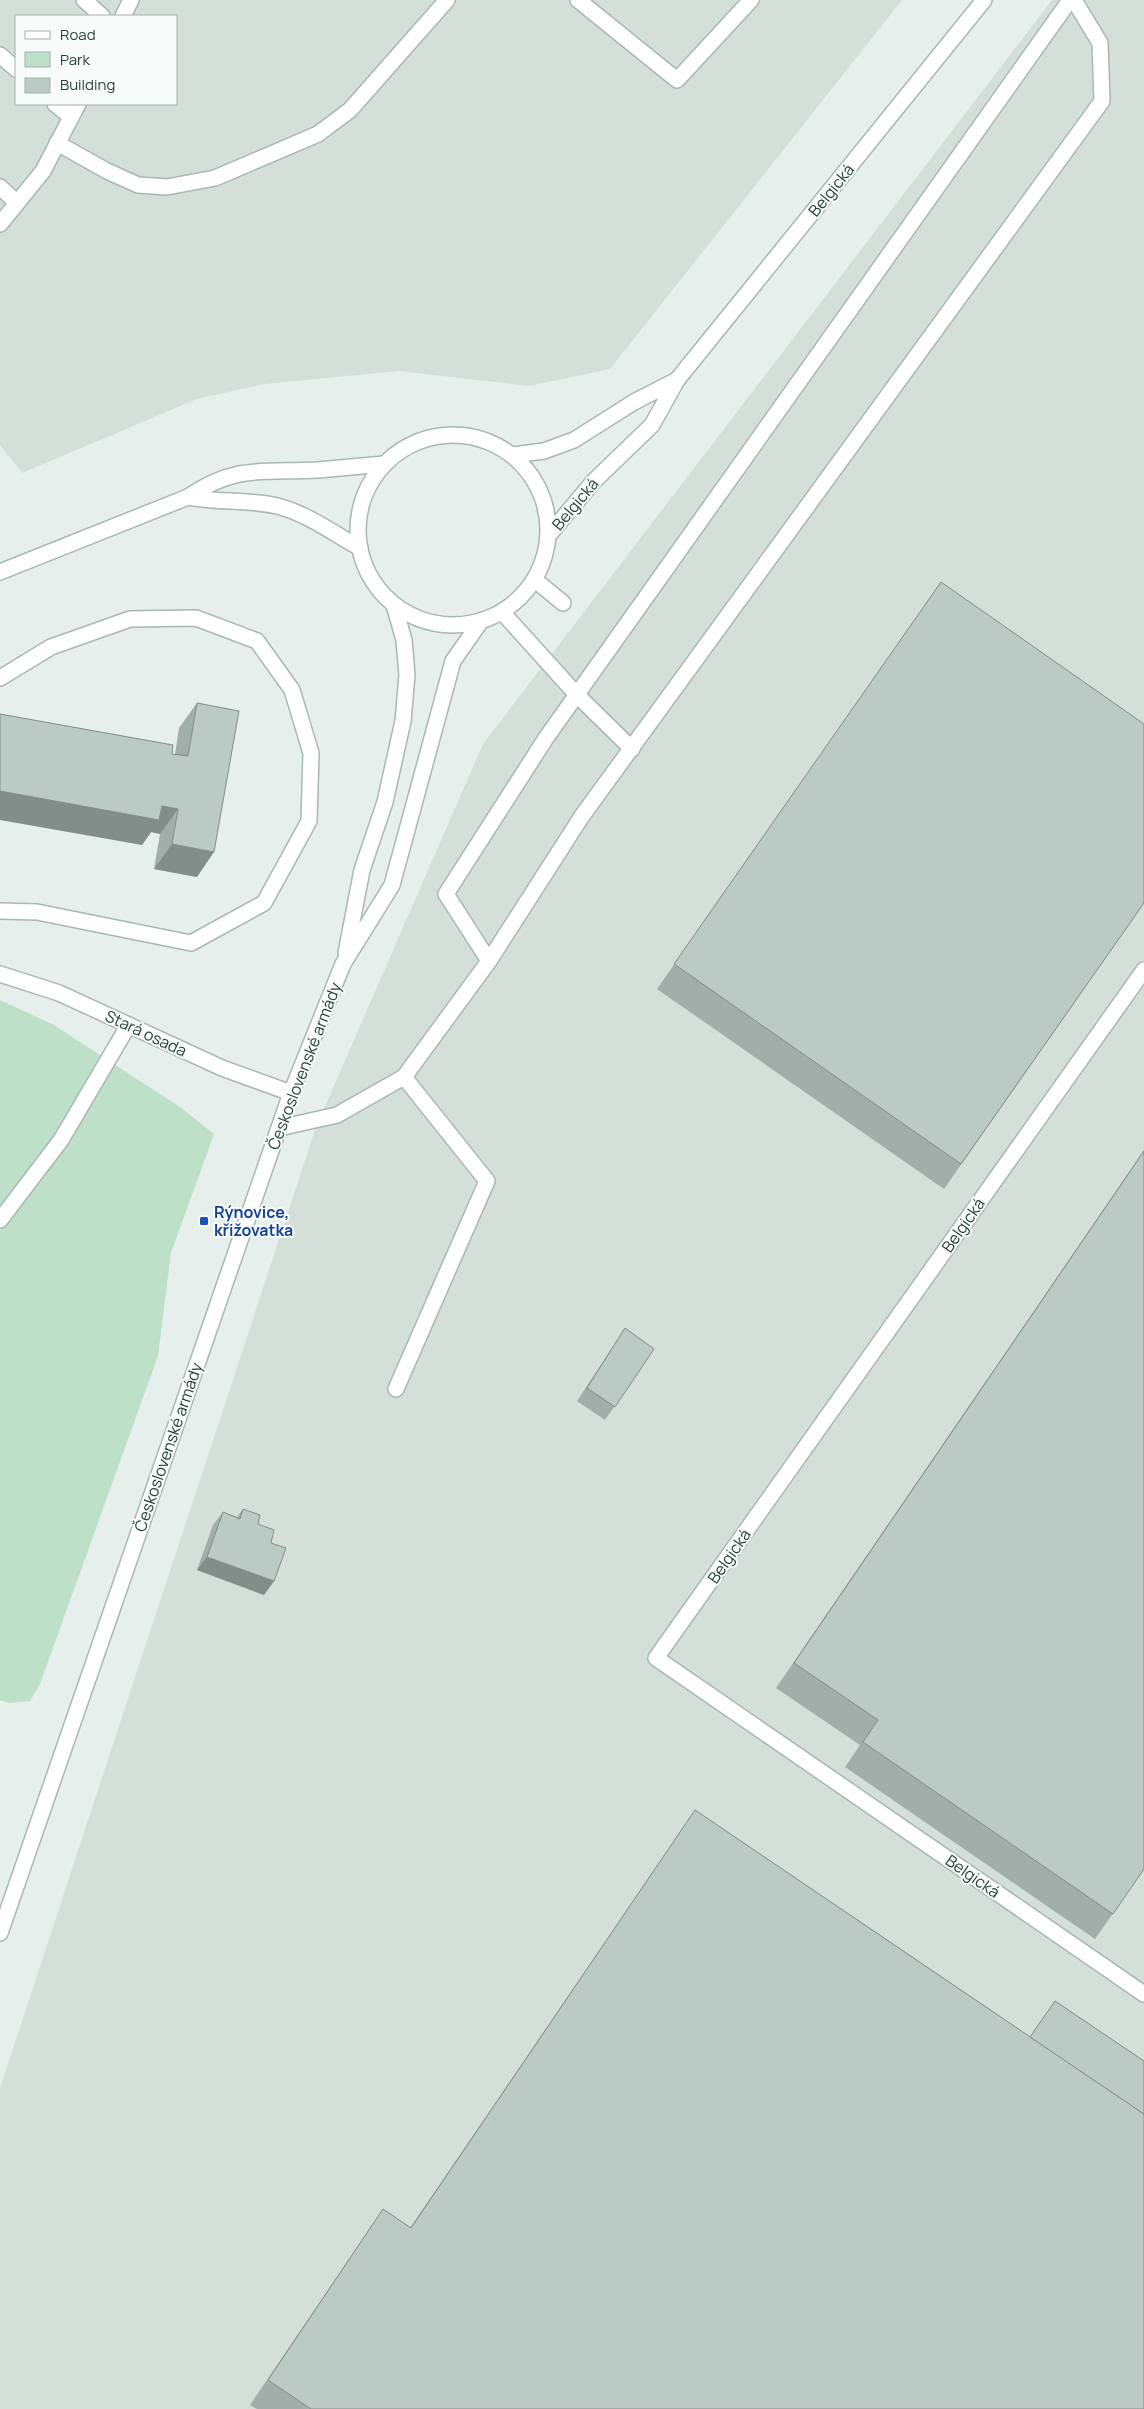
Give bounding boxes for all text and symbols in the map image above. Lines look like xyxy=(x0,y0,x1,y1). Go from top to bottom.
legend xyxy=(15,15,178,105)
text: Road xyxy=(60,24,96,45)
text: Park xyxy=(60,49,90,70)
text: Building xyxy=(60,74,115,95)
street label: Belgická xyxy=(803,159,859,221)
street label: Belgická xyxy=(547,473,603,535)
street label: Československé armády xyxy=(262,979,346,1153)
street label: Stará osada xyxy=(102,1004,190,1062)
street label: Belgická xyxy=(936,1193,990,1257)
place label: Rýnovice, křižovatka xyxy=(214,1201,293,1241)
marker: Rýnovice, křižovatka xyxy=(198,1215,210,1227)
street label: Československé armády xyxy=(129,1359,208,1535)
street label: Belgická xyxy=(702,1524,756,1588)
street label: Belgická xyxy=(941,1849,1005,1903)

